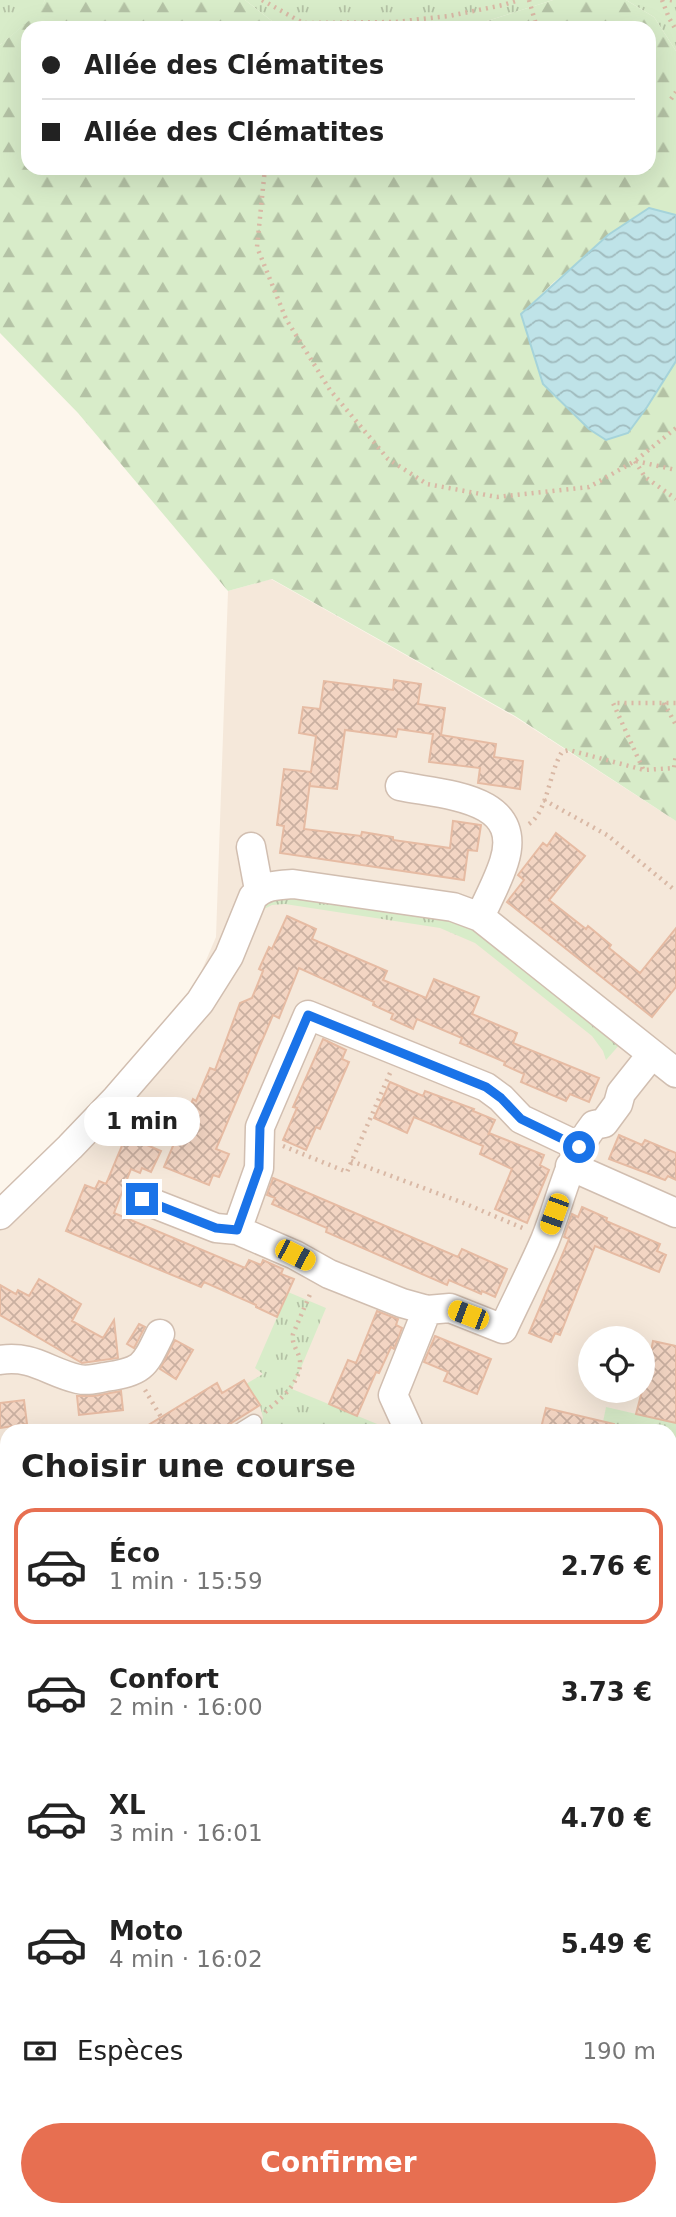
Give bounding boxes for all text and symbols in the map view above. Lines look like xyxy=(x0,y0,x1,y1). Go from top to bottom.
text: Allée des Clématites xyxy=(84,50,384,80)
text: Allée des Clématites xyxy=(84,117,384,147)
callout: 1 min xyxy=(84,1098,200,1146)
text: 1 min xyxy=(106,1108,178,1134)
route start xyxy=(563,1131,595,1163)
route end xyxy=(126,1183,158,1215)
car xyxy=(537,1191,572,1237)
car xyxy=(272,1236,319,1274)
car xyxy=(445,1298,492,1332)
map controls xyxy=(578,1326,655,1403)
button: locate xyxy=(578,1326,655,1403)
text: Choisir une course xyxy=(21,1447,356,1485)
icon: car xyxy=(25,1535,88,1598)
text: Éco xyxy=(109,1538,160,1568)
text: 2.76 € xyxy=(561,1551,652,1581)
text: 1 min · 15:59 xyxy=(109,1568,263,1594)
icon: car xyxy=(25,1661,88,1724)
text: Confort xyxy=(109,1664,219,1694)
text: 3.73 € xyxy=(561,1677,652,1707)
text: 2 min · 16:00 xyxy=(109,1694,263,1720)
icon: car xyxy=(25,1787,88,1850)
text: XL xyxy=(109,1790,146,1820)
text: 4.70 € xyxy=(561,1803,652,1833)
text: 3 min · 16:01 xyxy=(109,1820,263,1846)
icon: car xyxy=(25,1913,88,1976)
text: Moto xyxy=(109,1916,183,1946)
text: 5.49 € xyxy=(561,1929,652,1959)
text: 4 min · 16:02 xyxy=(109,1946,263,1972)
icon: cash xyxy=(21,2032,59,2070)
text: Espèces xyxy=(77,2036,183,2066)
text: 190 m xyxy=(582,2038,656,2064)
button: Confirmer xyxy=(21,2123,656,2203)

